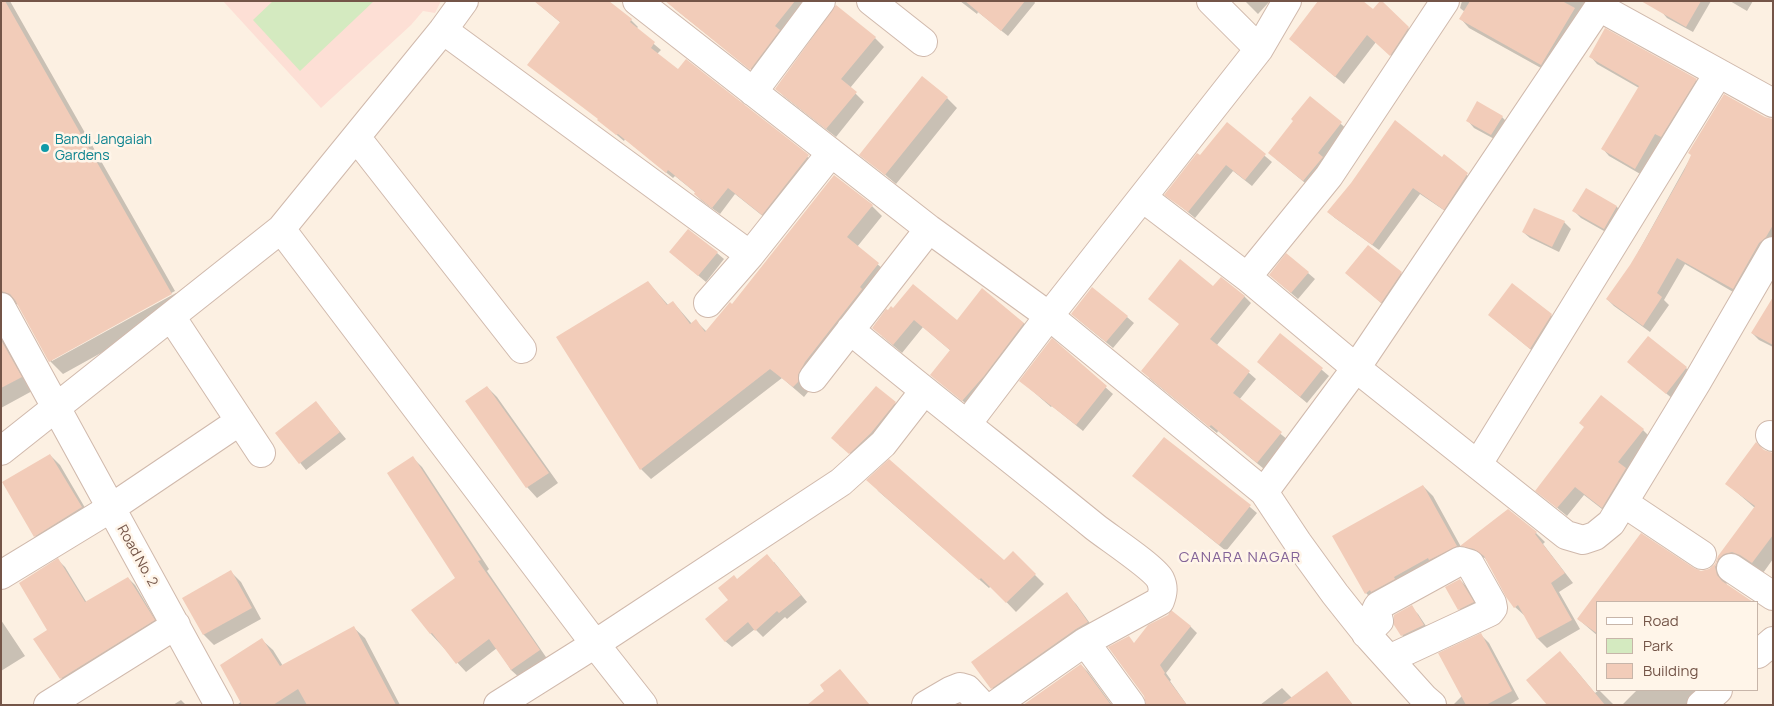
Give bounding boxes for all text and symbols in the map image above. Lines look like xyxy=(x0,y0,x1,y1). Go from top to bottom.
place label: Bandi Jangaiah Gardens xyxy=(55,132,152,164)
marker: Bandi Jangaiah Gardens xyxy=(39,142,51,154)
street label: Road No. 2 xyxy=(113,522,161,590)
district label: CANARA NAGAR xyxy=(1177,549,1303,567)
legend xyxy=(1596,601,1759,691)
text: Road xyxy=(1643,610,1679,631)
text: Park xyxy=(1643,635,1673,656)
text: Building xyxy=(1643,660,1698,681)

